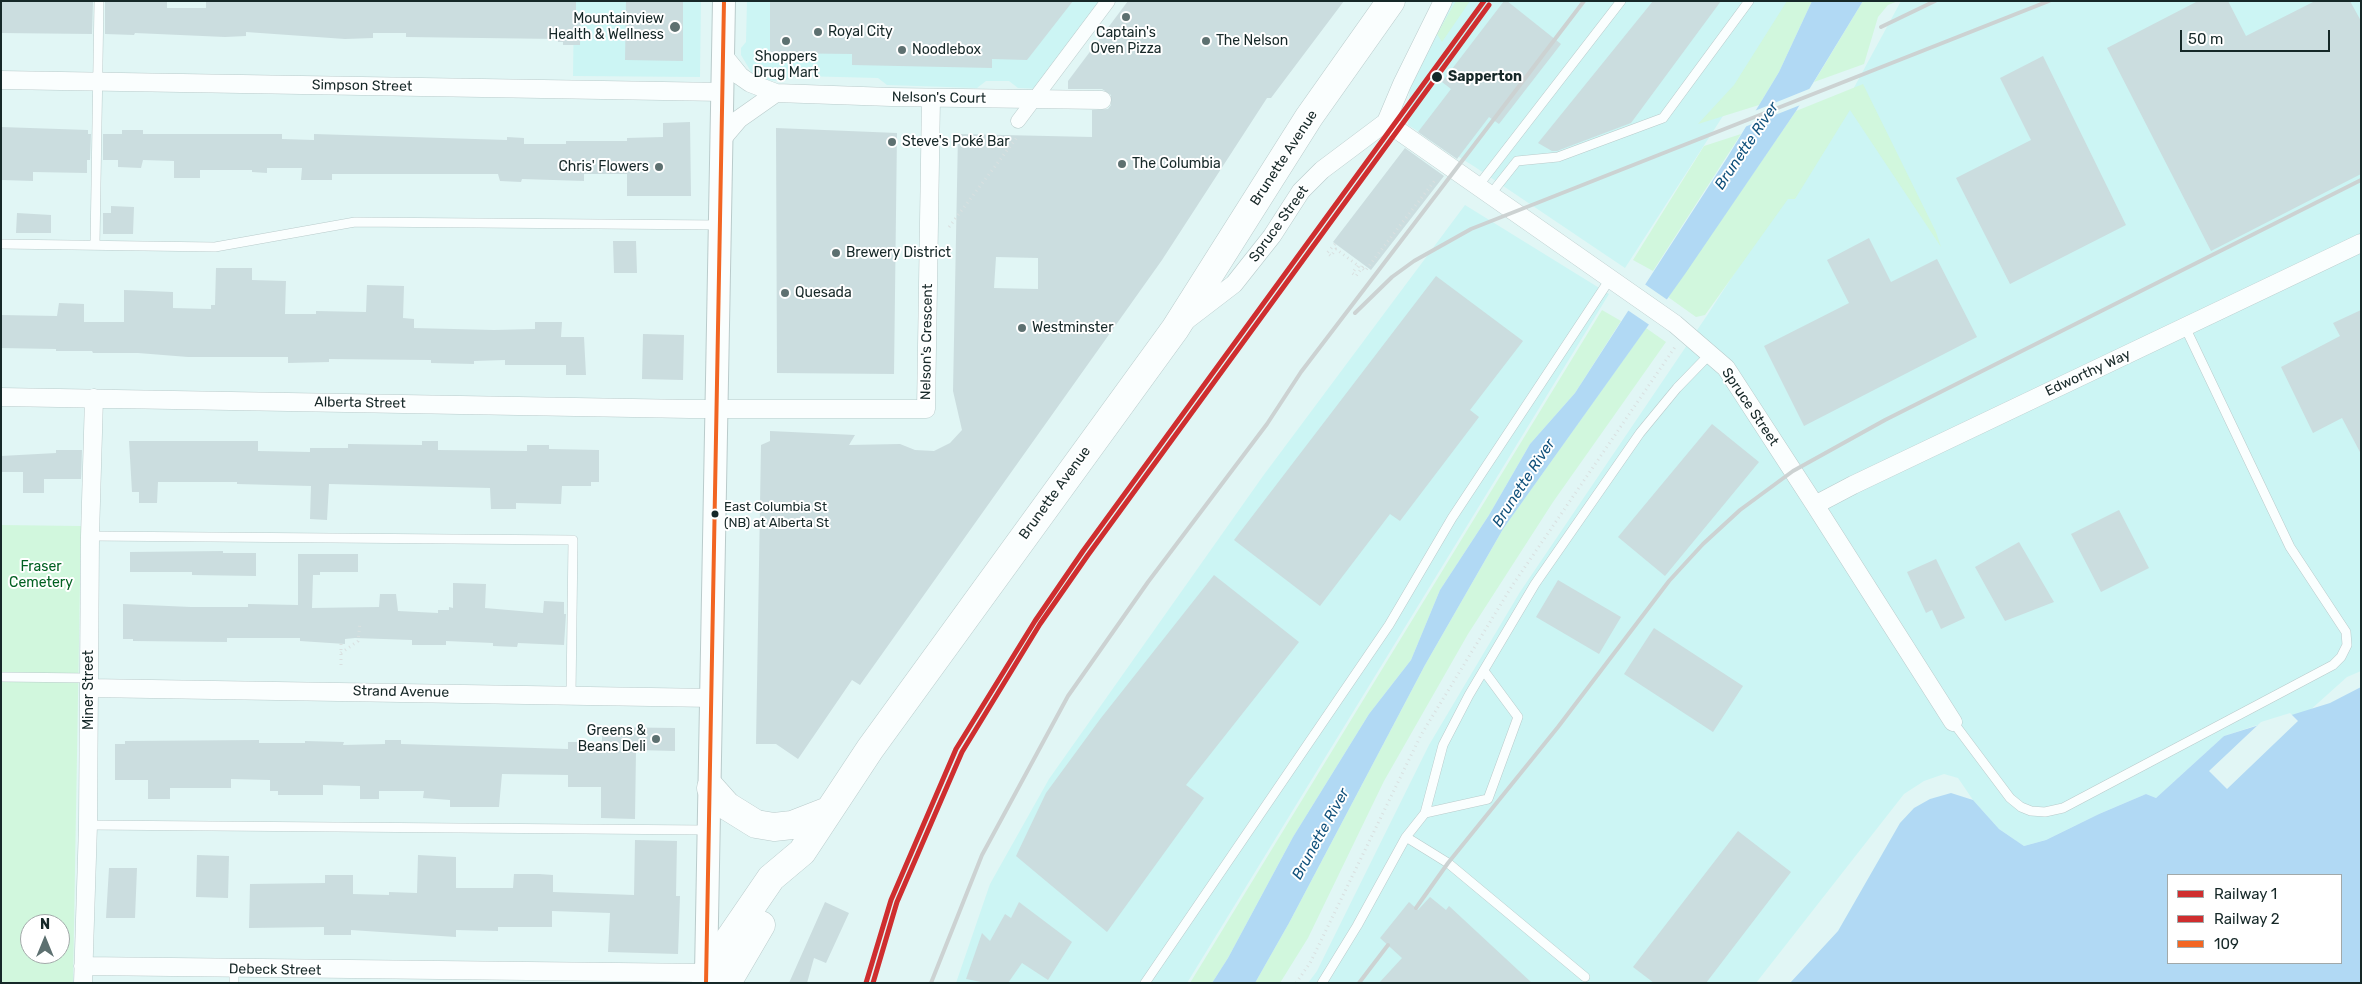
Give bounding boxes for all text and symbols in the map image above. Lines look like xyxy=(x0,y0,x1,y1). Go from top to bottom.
place label: Mountainview Health & Wellness xyxy=(548,11,664,44)
marker: Captain's Oven Pizza xyxy=(1120,11,1132,23)
marker: Mountainview Health & Wellness xyxy=(668,20,682,34)
scale bar xyxy=(2182,20,2332,52)
place label: Royal City xyxy=(828,24,893,40)
place label: Captain's Oven Pizza xyxy=(1090,25,1162,58)
marker: Royal City xyxy=(812,26,824,38)
text: 50 m xyxy=(2188,30,2223,48)
place label: The Nelson xyxy=(1216,33,1288,49)
marker: Shoppers Drug Mart xyxy=(780,35,792,47)
marker: The Nelson xyxy=(1200,35,1212,47)
place label: Noodlebox xyxy=(912,42,981,58)
marker: Noodlebox xyxy=(896,44,908,56)
place label: Shoppers Drug Mart xyxy=(754,49,818,82)
place label: Sapperton xyxy=(1448,69,1522,85)
marker: Sapperton xyxy=(1430,70,1444,84)
street label: Simpson Street xyxy=(312,77,412,95)
street label: Nelson's Court xyxy=(892,89,986,107)
water label: Brunette River xyxy=(1711,99,1783,193)
street label: Brunette Avenue xyxy=(1247,107,1321,209)
place label: Steve's Poké Bar xyxy=(902,134,1010,150)
marker: Steve's Poké Bar xyxy=(886,136,898,148)
place label: The Columbia xyxy=(1132,156,1221,172)
marker: The Columbia xyxy=(1116,158,1128,170)
place label: Chris' Flowers xyxy=(558,159,649,175)
marker: Chris' Flowers xyxy=(653,161,665,173)
street label: Spruce Street xyxy=(1246,183,1312,265)
place label: Brewery District xyxy=(846,245,951,261)
marker: Brewery District xyxy=(830,247,842,259)
street label: Nelson's Crescent xyxy=(918,284,936,400)
place label: Quesada xyxy=(795,285,852,301)
marker: Quesada xyxy=(779,287,791,299)
place label: Westminster xyxy=(1032,320,1113,336)
marker: Westminster xyxy=(1016,322,1028,334)
street label: Edworthy Way xyxy=(2043,346,2133,400)
street label: Spruce Street xyxy=(1718,365,1782,449)
street label: Alberta Street xyxy=(314,394,406,412)
water label: Brunette River xyxy=(1489,436,1559,530)
street label: Brunette Avenue xyxy=(1016,443,1094,543)
place label: East Columbia St (NB) at Alberta St xyxy=(724,499,829,530)
marker: East Columbia St (NB) at Alberta St xyxy=(710,509,720,519)
park label: Fraser Cemetery xyxy=(9,559,73,592)
street label: Miner Street xyxy=(81,650,97,730)
street label: Strand Avenue xyxy=(353,683,449,701)
place label: Greens & Beans Deli xyxy=(578,723,646,756)
marker: Greens & Beans Deli xyxy=(650,733,662,745)
water label: Brunette River xyxy=(1289,785,1353,883)
legend xyxy=(2167,874,2342,964)
text: Railway 1 xyxy=(2214,885,2277,903)
text: Railway 2 xyxy=(2214,910,2280,928)
north arrow xyxy=(20,914,70,964)
text: N xyxy=(40,916,50,933)
text: 109 xyxy=(2214,935,2239,953)
street label: Debeck Street xyxy=(229,961,321,979)

